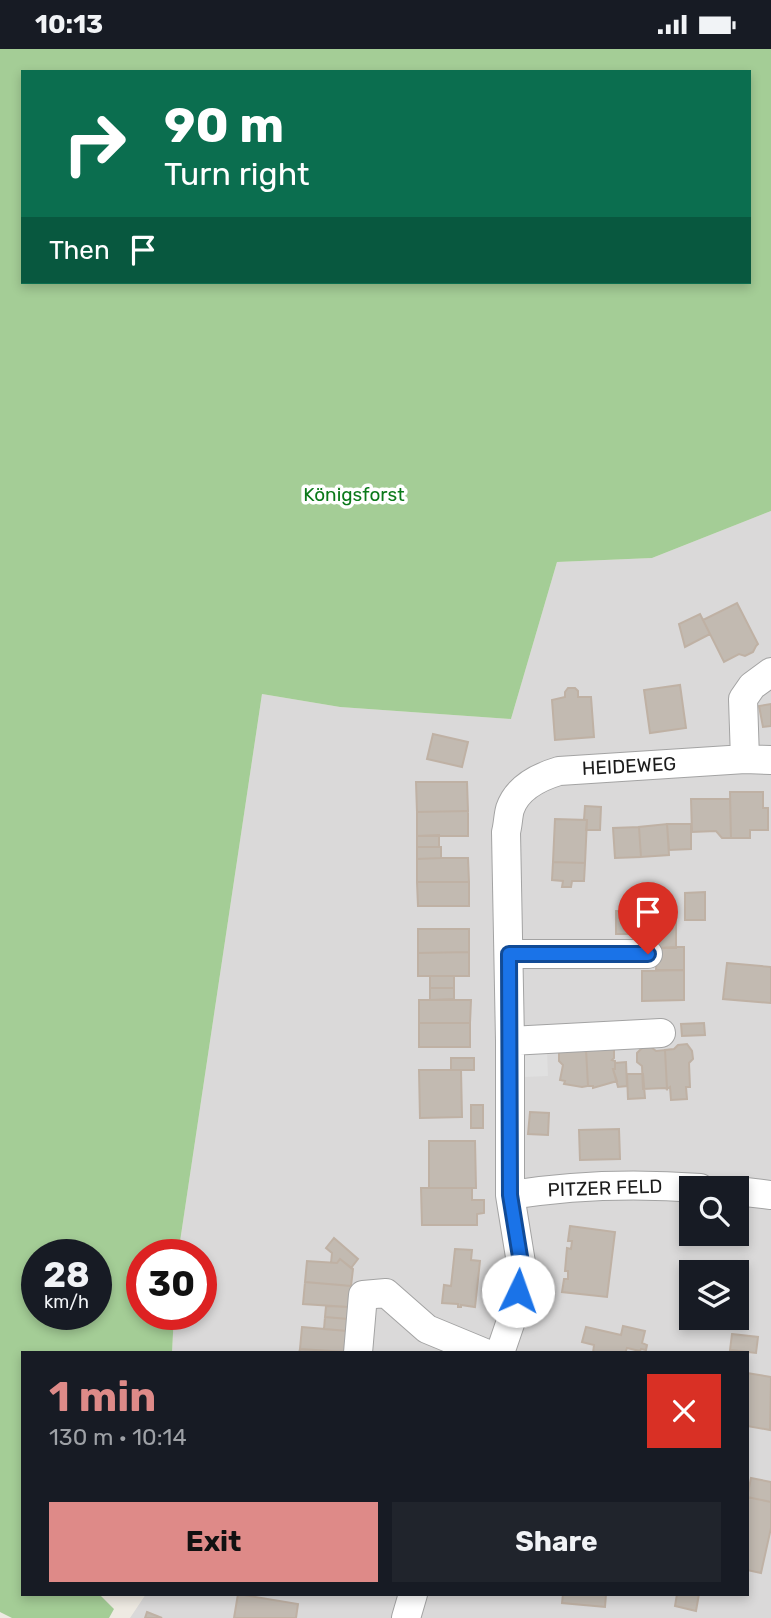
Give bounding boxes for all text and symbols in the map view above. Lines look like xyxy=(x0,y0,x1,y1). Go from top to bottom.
text: 10:13 xyxy=(35,9,103,40)
text: 90 m xyxy=(164,96,284,154)
icon: right xyxy=(49,98,140,189)
text: Turn right xyxy=(164,155,309,193)
icon: arrive xyxy=(124,231,162,269)
text: Then xyxy=(49,235,110,266)
park label: Königsforst xyxy=(303,483,405,506)
street label: HEIDEWEG xyxy=(581,752,677,780)
pin xyxy=(618,882,678,954)
icon: arrive xyxy=(629,893,667,931)
street label: PITZER FELD xyxy=(547,1175,663,1201)
map controls xyxy=(679,1176,749,1330)
button: search xyxy=(679,1176,749,1246)
speed limit sign: 30 xyxy=(126,1239,217,1330)
text: 28 xyxy=(43,1254,90,1296)
position arrow xyxy=(481,1254,555,1328)
button: layers xyxy=(679,1260,749,1330)
text: km/h xyxy=(44,1291,89,1313)
text: 1 min xyxy=(49,1372,156,1422)
button: close xyxy=(647,1374,721,1448)
text: 130 m · 10:14 xyxy=(49,1423,187,1451)
button: Exit xyxy=(49,1502,378,1582)
button: Share xyxy=(392,1502,721,1582)

